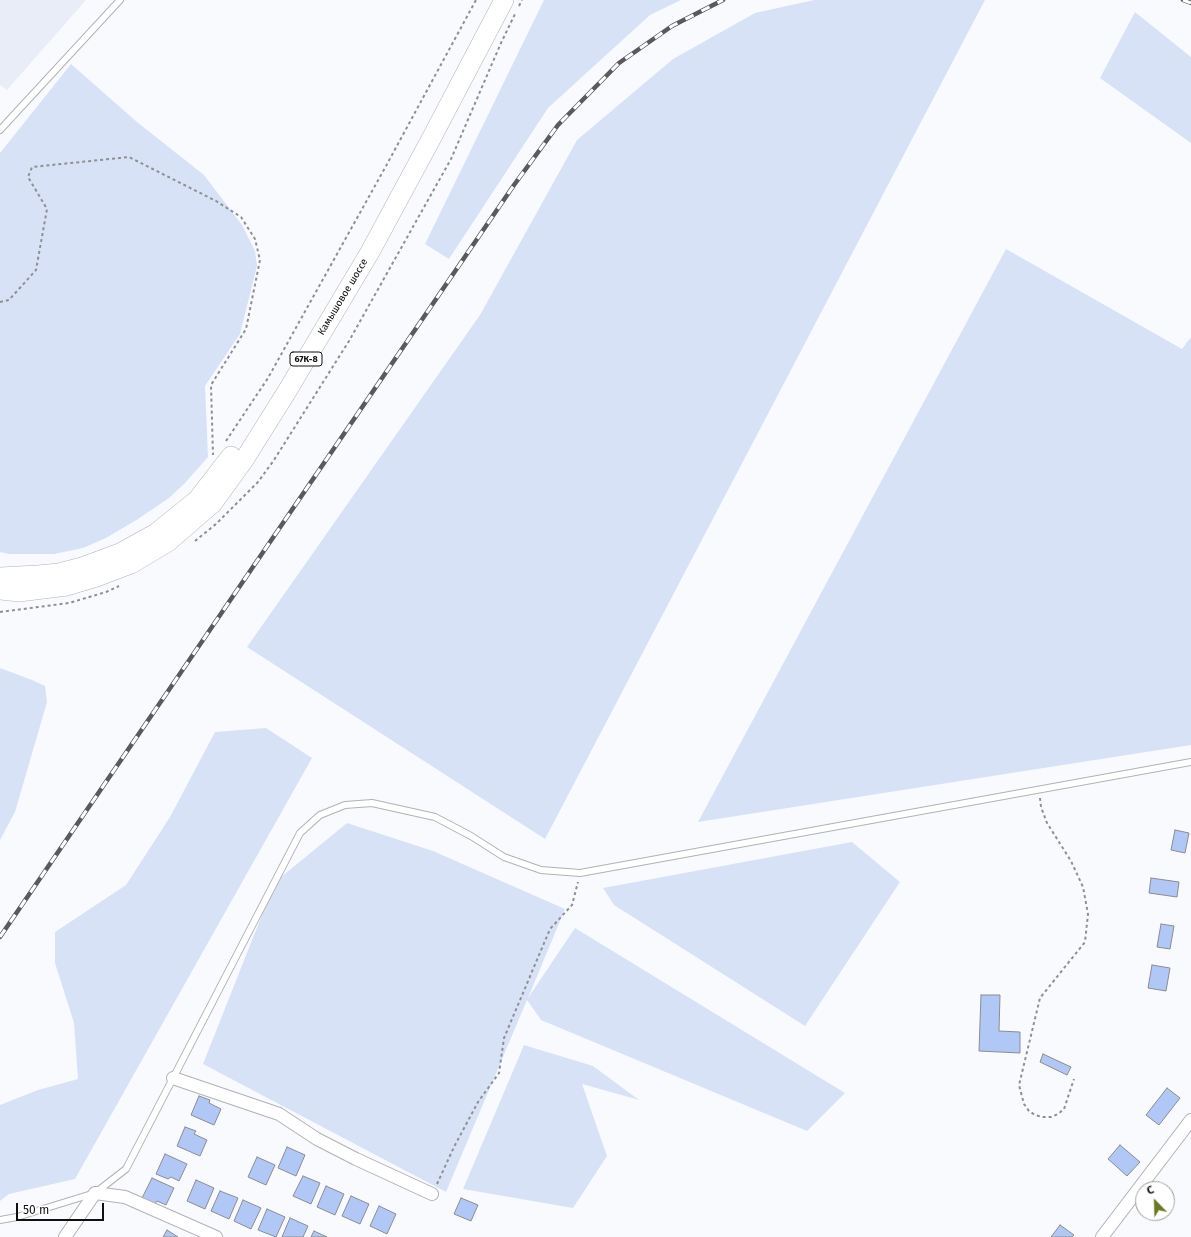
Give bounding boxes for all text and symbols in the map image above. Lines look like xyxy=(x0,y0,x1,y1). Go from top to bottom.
street label: Камышовое шоссе xyxy=(315,257,371,337)
road number: 67К-8 xyxy=(290,352,322,366)
north arrow xyxy=(1135,1181,1175,1221)
text: С xyxy=(1145,1183,1156,1198)
scale bar xyxy=(18,1195,106,1221)
text: 50 m xyxy=(23,1203,49,1217)

